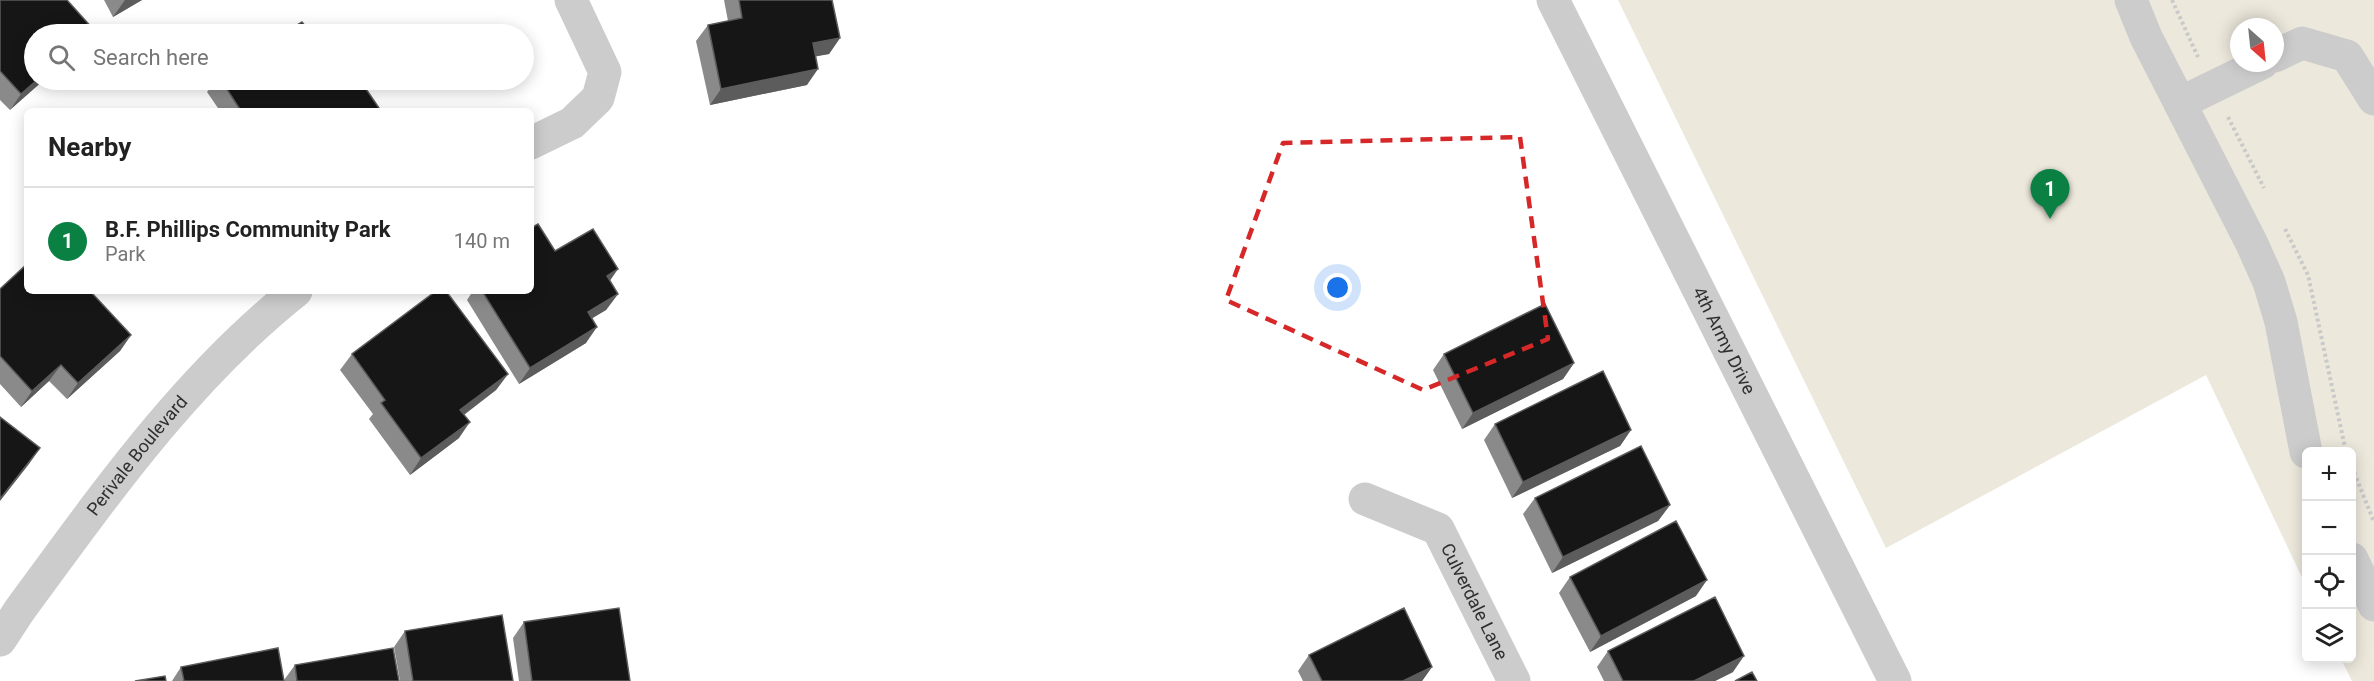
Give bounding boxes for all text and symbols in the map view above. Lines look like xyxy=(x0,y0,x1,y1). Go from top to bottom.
north arrow xyxy=(2230,18,2284,72)
search box xyxy=(24,24,534,90)
icon: search xyxy=(45,41,78,74)
text: Search here xyxy=(93,45,209,70)
text: Nearby xyxy=(48,132,131,162)
pin: 1 xyxy=(2030,170,2070,219)
text: B.F. Phillips Community Park xyxy=(105,217,391,242)
text: 1 xyxy=(62,229,73,253)
text: 140 m xyxy=(454,229,510,253)
text: Park xyxy=(105,242,145,266)
your location xyxy=(1323,273,1352,302)
street label: 4th Army Drive xyxy=(1689,283,1760,397)
street label: Perivale Boulevard xyxy=(82,391,191,519)
map controls xyxy=(2302,447,2356,663)
button: + xyxy=(2302,447,2356,501)
button: − xyxy=(2302,501,2356,555)
street label: Culverdale Lane xyxy=(1437,540,1513,663)
button: locate xyxy=(2302,555,2356,609)
button: layers xyxy=(2302,609,2356,663)

